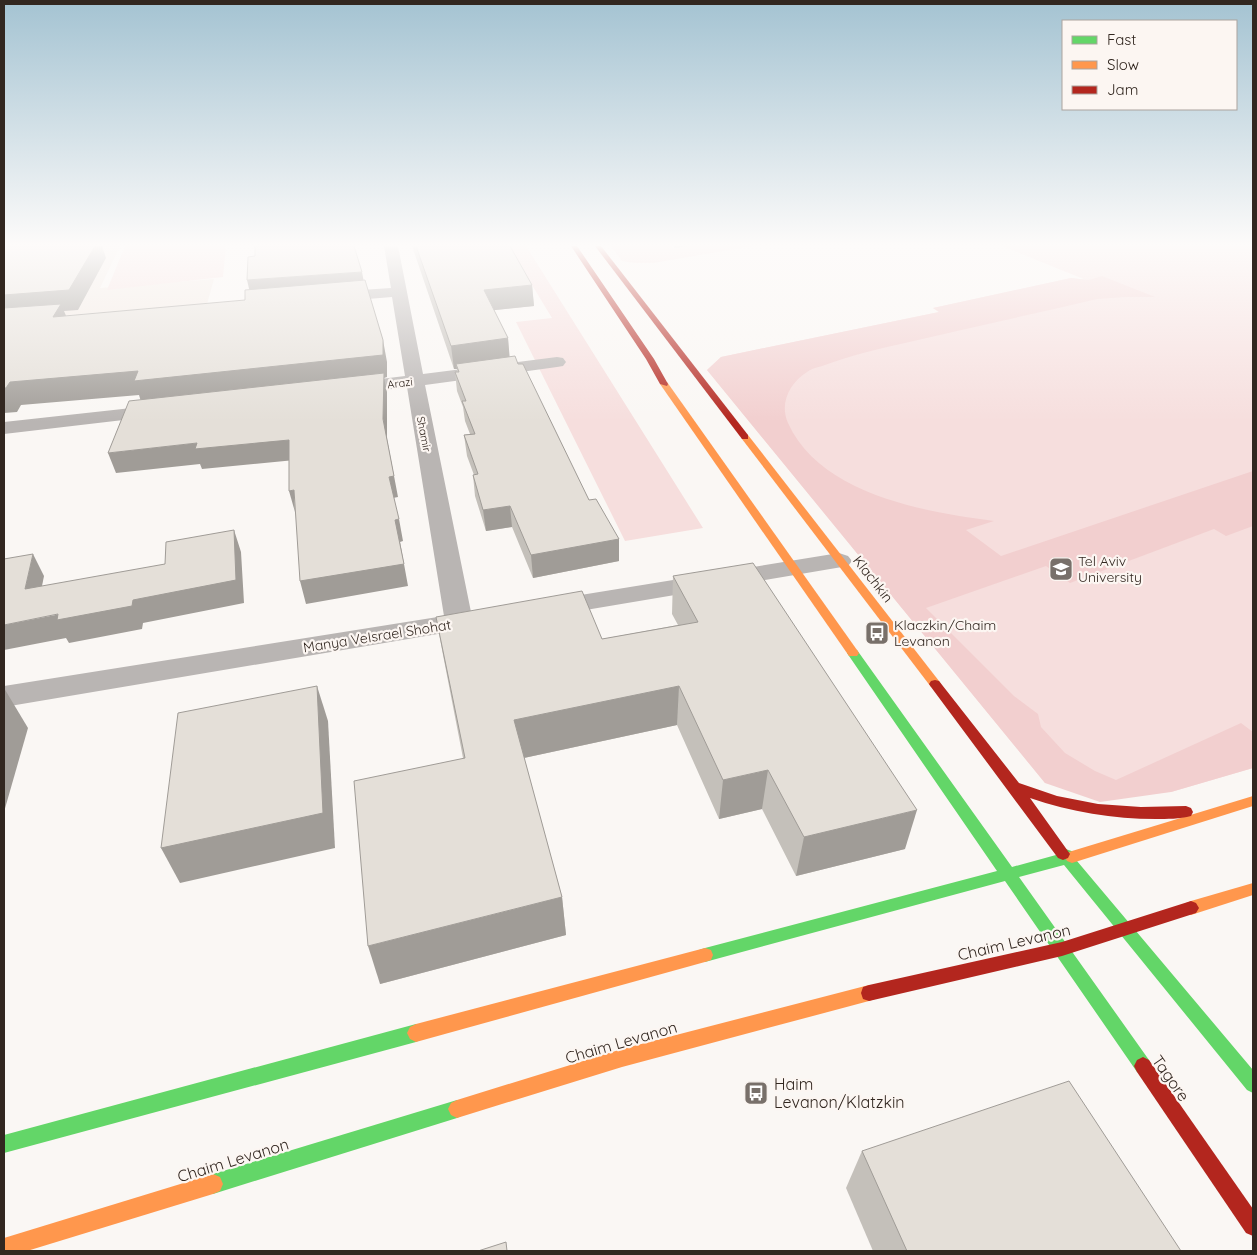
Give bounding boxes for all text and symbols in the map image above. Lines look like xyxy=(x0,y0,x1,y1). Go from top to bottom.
legend xyxy=(1062,20,1237,110)
text: Fast xyxy=(1107,30,1136,49)
text: Slow xyxy=(1107,55,1139,74)
text: Jam xyxy=(1107,80,1138,99)
street label: Arazi xyxy=(386,374,414,392)
street label: Shamir xyxy=(414,415,434,454)
street label: Klachkin xyxy=(849,552,897,606)
place label: Tel Aviv University xyxy=(1078,552,1142,586)
school or university icon: Tel Aviv University xyxy=(1048,556,1074,582)
street label: Manya VeIsrael Shohat xyxy=(302,615,452,657)
place label: Klaczkin/Chaim Levanon xyxy=(894,616,996,650)
bus stop icon: Klaczkin/Chaim Levanon xyxy=(864,620,890,646)
street label: Chaim Levanon xyxy=(956,919,1072,965)
street label: Chaim Levanon xyxy=(563,1016,679,1068)
street label: Tagore xyxy=(1148,1051,1194,1105)
place label: Haim Levanon/Klatzkin xyxy=(774,1074,905,1112)
bus stop icon: Haim Levanon/Klatzkin xyxy=(743,1080,769,1106)
street label: Chaim Levanon xyxy=(175,1134,291,1186)

